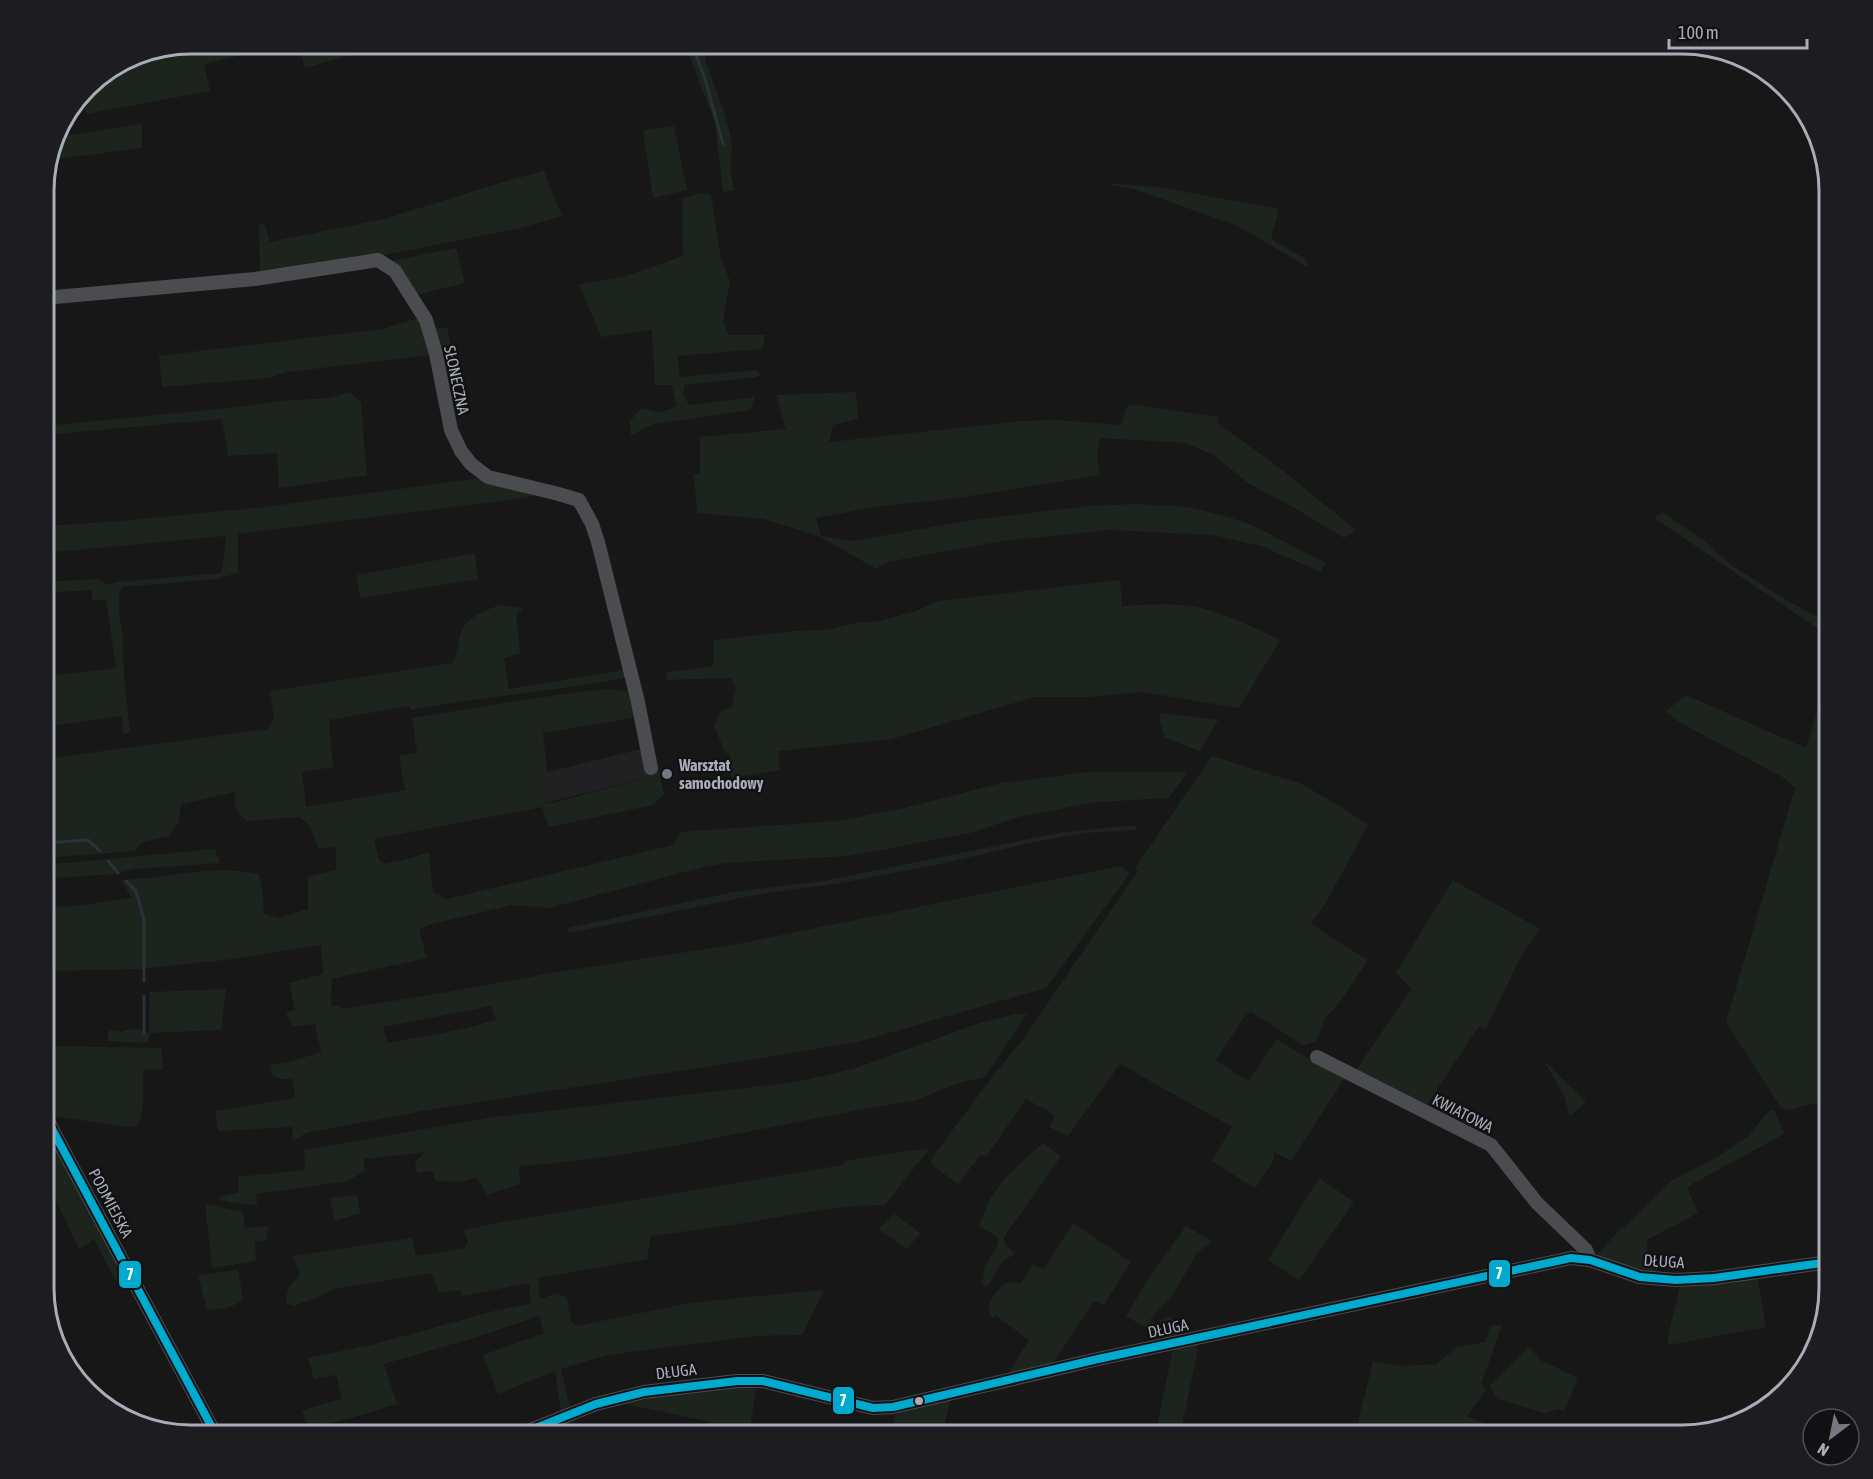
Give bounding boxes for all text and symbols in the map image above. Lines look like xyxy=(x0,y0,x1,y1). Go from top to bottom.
scale bar xyxy=(1669,12,1807,50)
text: 100 m xyxy=(1678,22,1719,43)
street label: SŁONECZNA xyxy=(441,344,473,416)
place label: Warsztat samochodowy xyxy=(678,756,764,792)
marker: Warsztat samochodowy xyxy=(660,767,674,781)
street label: KWIATOWA xyxy=(1430,1090,1497,1136)
street label: PODMIEJSKA xyxy=(85,1166,137,1241)
street label: DŁUGA xyxy=(1643,1251,1685,1271)
line badge: 7 xyxy=(1488,1259,1511,1288)
line badge: 7 xyxy=(118,1260,142,1289)
text: 7 xyxy=(1495,1264,1503,1282)
text: 7 xyxy=(126,1265,134,1283)
street label: DŁUGA xyxy=(1146,1315,1190,1341)
street label: DŁUGA xyxy=(655,1360,698,1382)
line badge: 7 xyxy=(832,1386,855,1415)
text: 7 xyxy=(839,1391,847,1409)
unlabelled marker xyxy=(913,1395,925,1407)
north arrow xyxy=(1801,1407,1861,1467)
text: N xyxy=(1814,1440,1832,1460)

